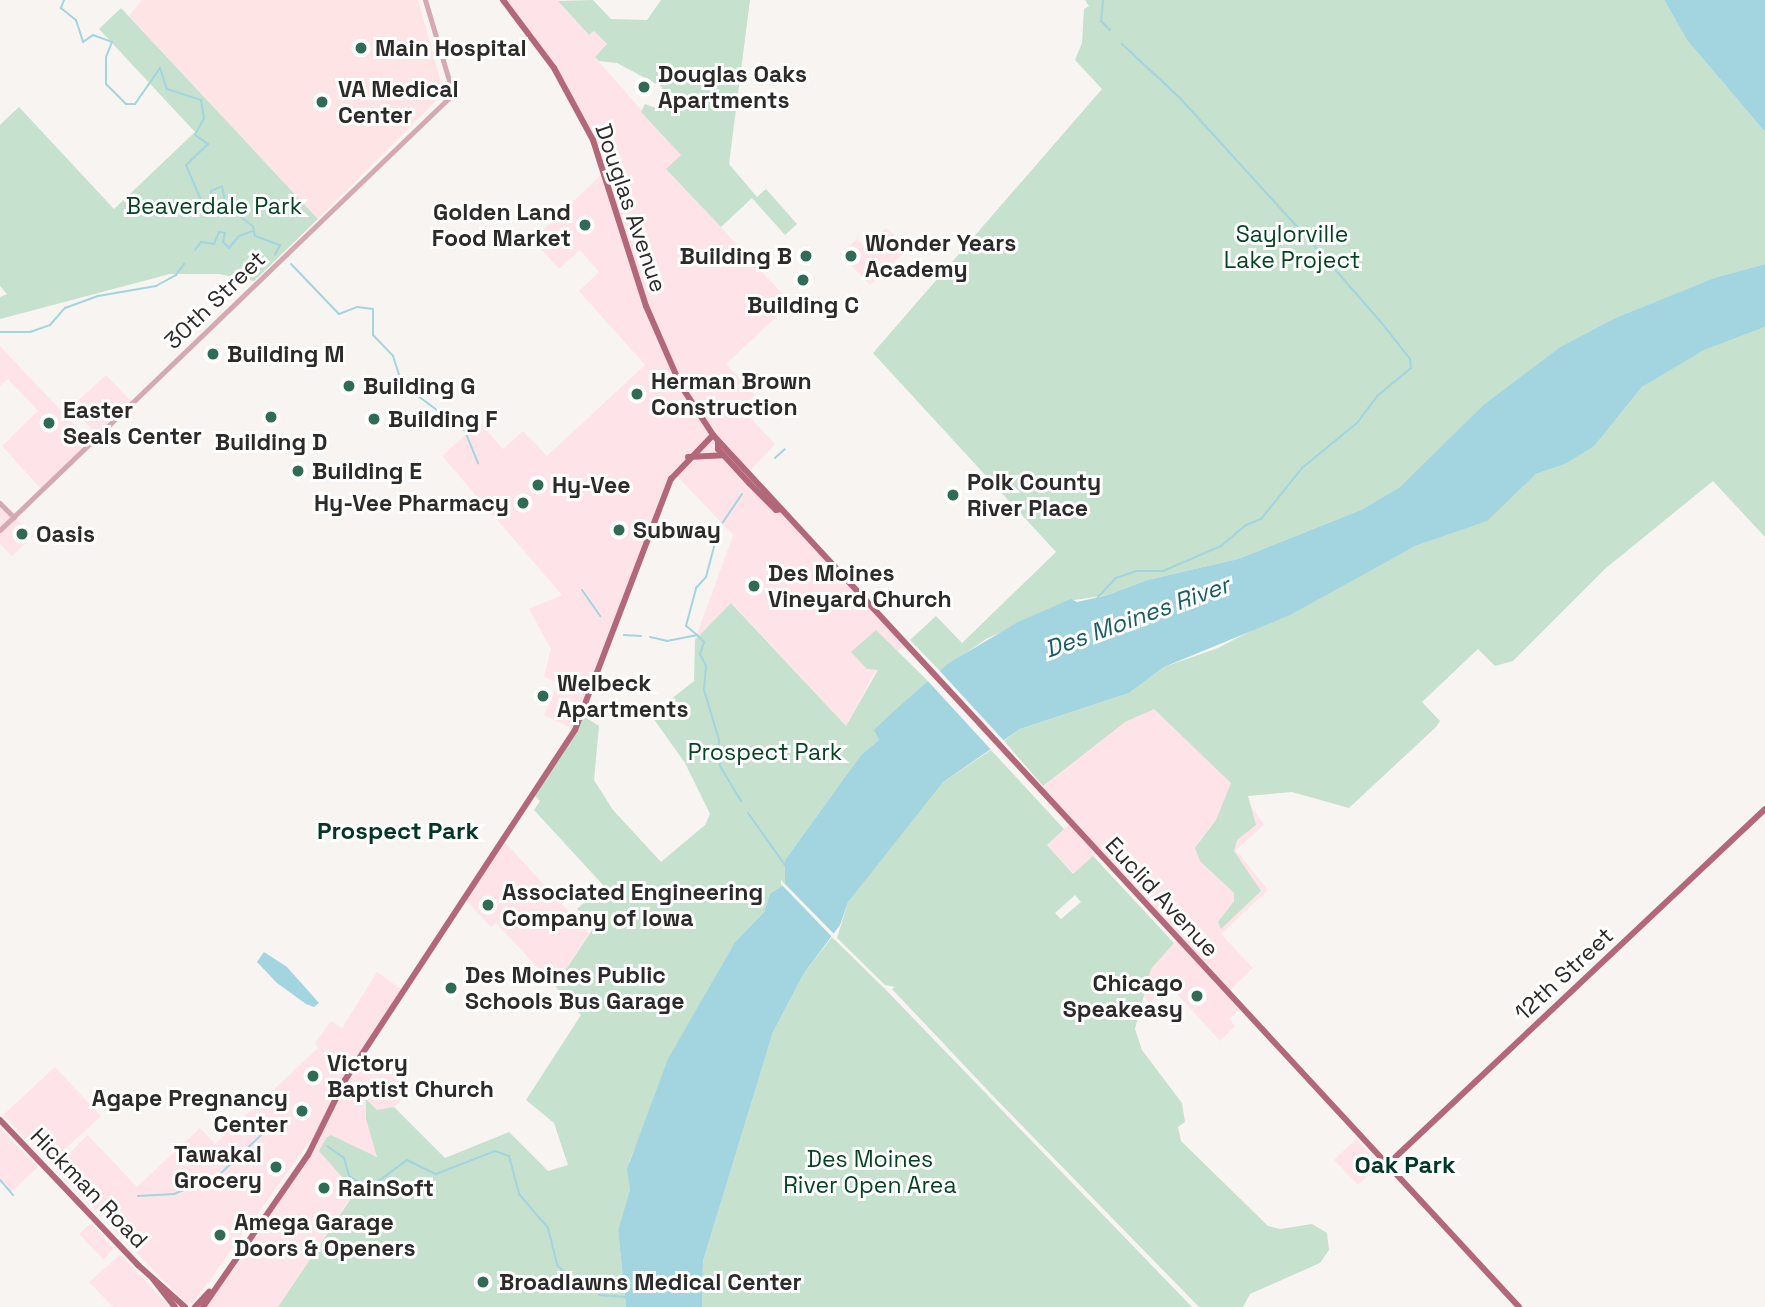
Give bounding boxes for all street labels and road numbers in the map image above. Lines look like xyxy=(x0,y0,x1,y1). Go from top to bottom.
street label: Douglas Avenue xyxy=(589,120,673,296)
street label: 30th Street xyxy=(159,245,271,355)
street label: Euclid Avenue xyxy=(1099,831,1225,963)
street label: 12th Street xyxy=(1509,921,1619,1027)
street label: Hickman Road xyxy=(25,1122,153,1254)

